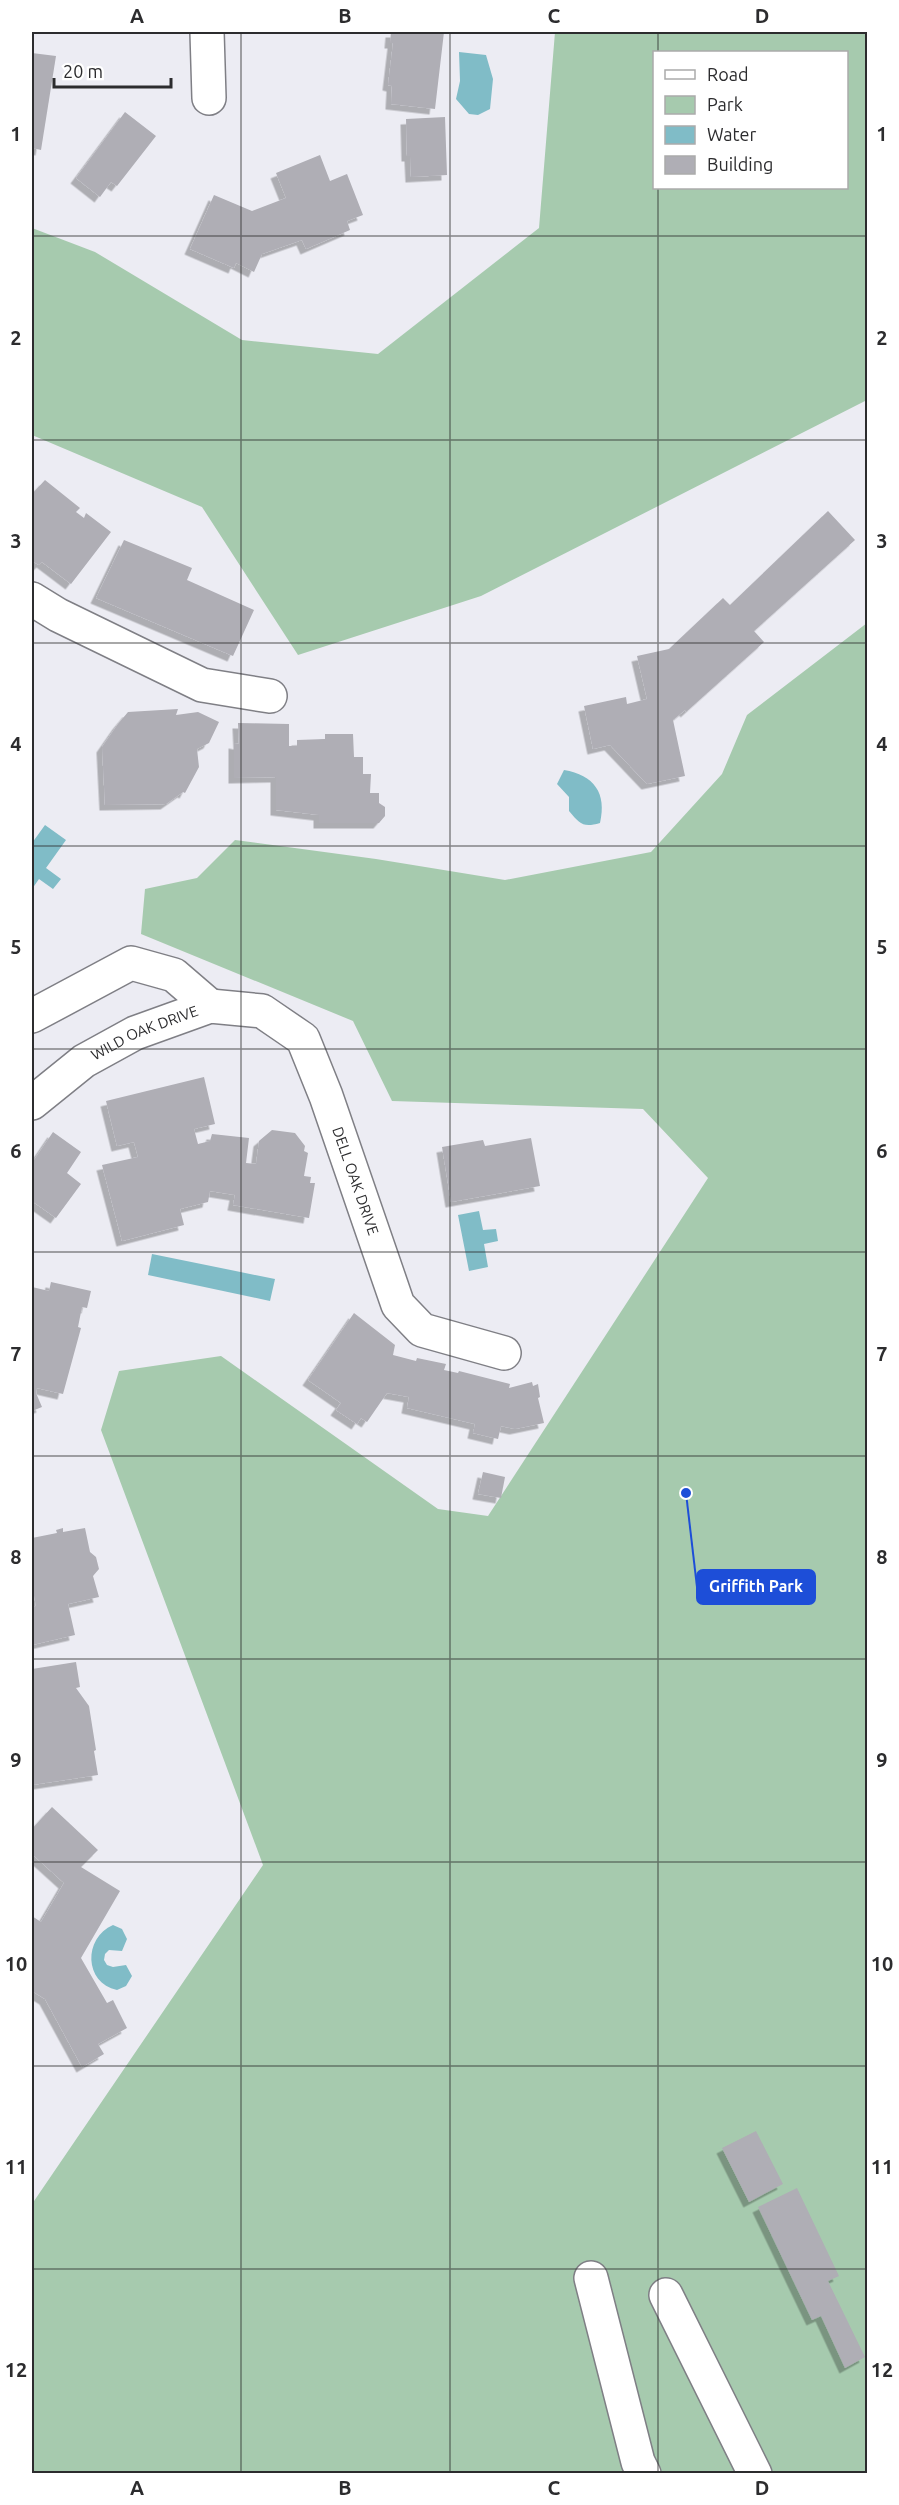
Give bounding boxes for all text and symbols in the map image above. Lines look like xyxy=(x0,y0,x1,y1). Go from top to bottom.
text: A xyxy=(130,4,144,27)
text: B xyxy=(338,4,352,27)
text: C xyxy=(548,4,561,27)
text: D xyxy=(755,4,769,27)
scale bar xyxy=(54,51,171,89)
legend xyxy=(653,51,848,189)
text: 20 m xyxy=(63,61,103,81)
text: Road xyxy=(707,64,749,84)
text: Park xyxy=(707,94,743,114)
text: 1 xyxy=(10,122,22,145)
text: 1 xyxy=(876,122,888,145)
text: Water xyxy=(707,124,757,144)
text: Building xyxy=(707,154,773,174)
text: 2 xyxy=(10,326,22,349)
text: 2 xyxy=(876,326,888,349)
text: 3 xyxy=(10,529,22,552)
text: 3 xyxy=(876,529,888,552)
text: 4 xyxy=(10,732,22,755)
text: 4 xyxy=(876,732,888,755)
text: 5 xyxy=(10,935,22,958)
text: 5 xyxy=(876,935,888,958)
street label: WILD OAK DRIVE xyxy=(88,1002,200,1063)
street label: DELL OAK DRIVE xyxy=(329,1124,382,1237)
text: 6 xyxy=(10,1139,22,1162)
text: 6 xyxy=(876,1139,888,1162)
text: 7 xyxy=(10,1342,22,1365)
text: 7 xyxy=(876,1342,888,1365)
text: 8 xyxy=(10,1545,22,1568)
text: 8 xyxy=(876,1545,888,1568)
callout: Griffith Park xyxy=(697,1570,815,1604)
text: Griffith Park xyxy=(709,1577,803,1595)
text: 9 xyxy=(10,1748,22,1771)
text: 9 xyxy=(876,1748,888,1771)
text: 10 xyxy=(5,1952,27,1975)
text: 10 xyxy=(871,1952,893,1975)
text: 11 xyxy=(5,2155,27,2178)
text: 11 xyxy=(871,2155,893,2178)
text: 12 xyxy=(5,2358,27,2381)
text: 12 xyxy=(871,2358,893,2381)
text: A xyxy=(130,2476,144,2499)
text: B xyxy=(338,2476,352,2499)
text: C xyxy=(548,2476,561,2499)
text: D xyxy=(755,2476,769,2499)

